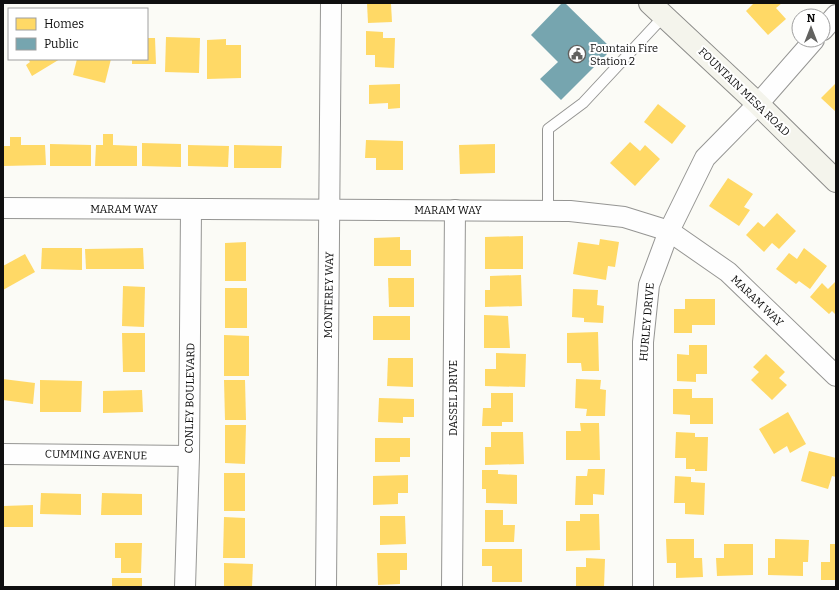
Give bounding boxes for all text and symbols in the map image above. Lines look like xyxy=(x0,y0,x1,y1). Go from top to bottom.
legend xyxy=(8,8,148,60)
north arrow xyxy=(791,8,831,48)
text: N xyxy=(807,12,816,25)
text: Homes xyxy=(44,17,84,31)
text: Public xyxy=(44,37,79,51)
place label: Fountain Fire Station 2 xyxy=(590,42,658,68)
public building icon: Fountain Fire Station 2 xyxy=(567,44,587,64)
street label: FOUNTAIN MESA ROAD xyxy=(696,45,792,139)
street label: MARAM WAY xyxy=(90,203,159,216)
street label: MARAM WAY xyxy=(414,204,483,217)
street label: MONTEREY WAY xyxy=(322,251,336,339)
street label: MARAM WAY xyxy=(728,273,787,330)
street label: HURLEY DRIVE xyxy=(637,282,657,362)
street label: CONLEY BOULEVARD xyxy=(183,342,197,453)
street label: DASSEL DRIVE xyxy=(447,360,460,436)
street label: CUMMING AVENUE xyxy=(45,448,147,462)

